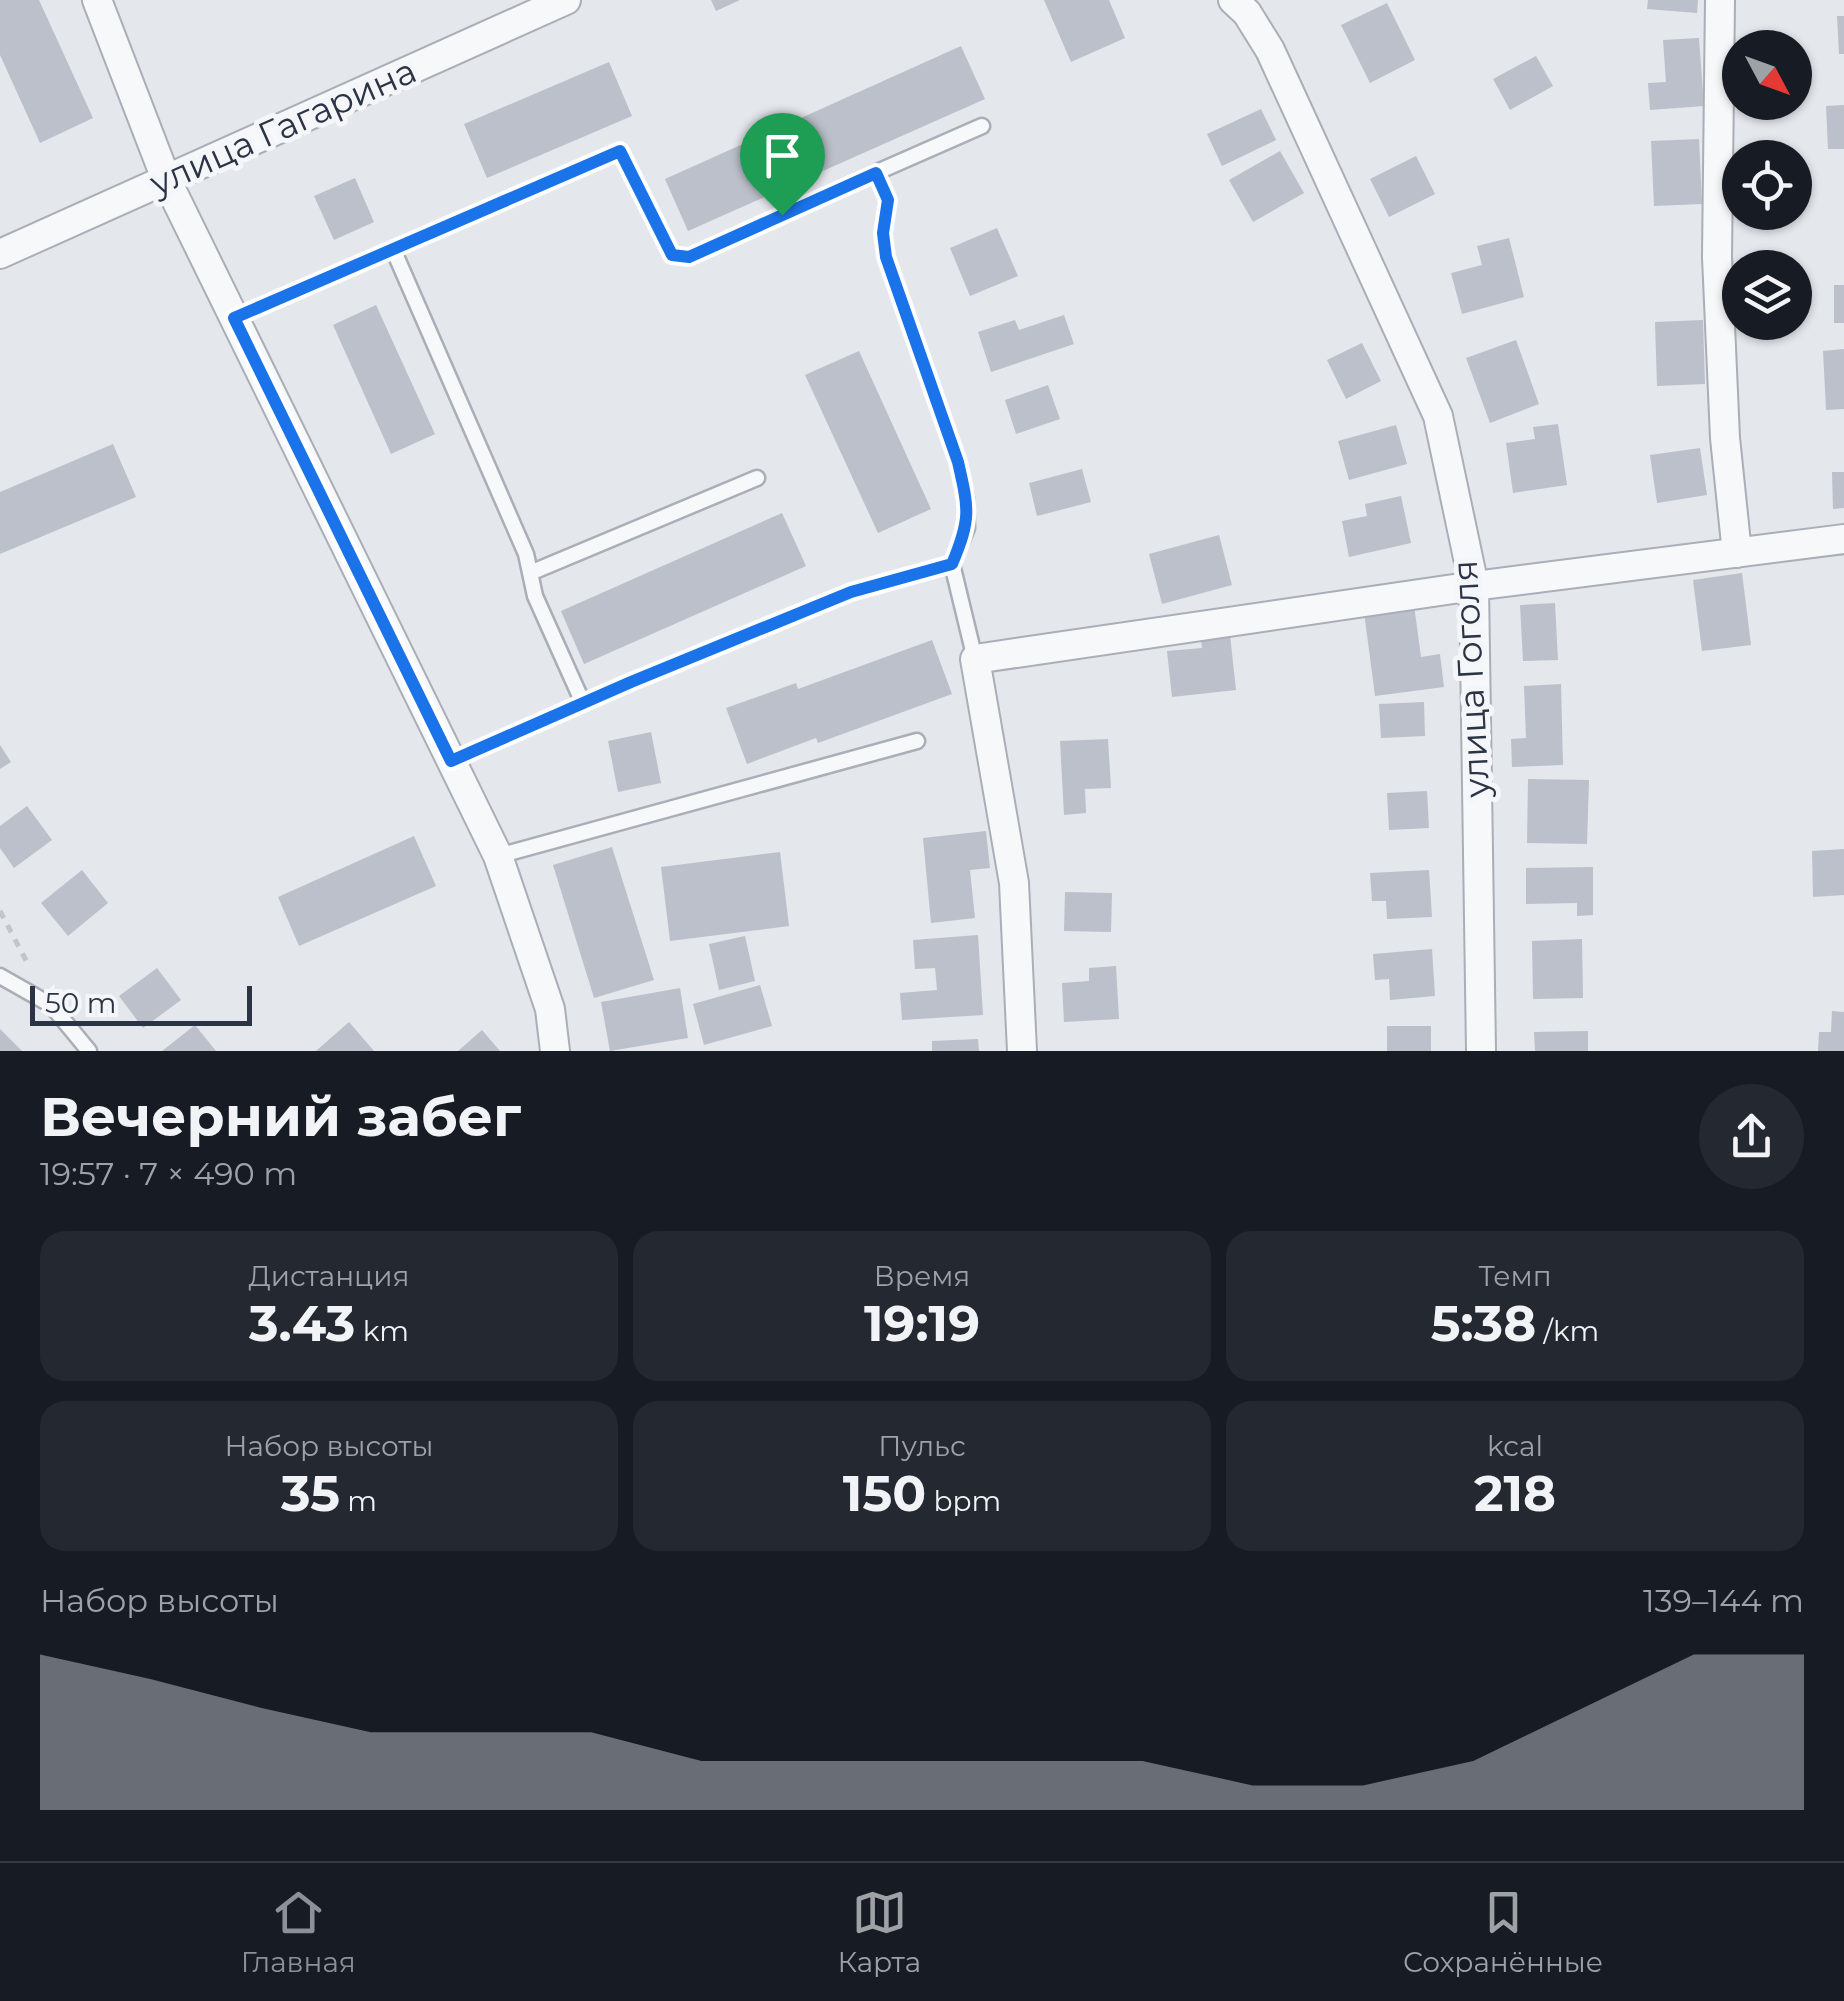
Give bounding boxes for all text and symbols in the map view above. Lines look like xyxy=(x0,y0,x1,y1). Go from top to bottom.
north arrow xyxy=(1722,30,1812,120)
map controls xyxy=(1722,30,1812,340)
street label: улица Гагарина xyxy=(142,49,423,205)
pin xyxy=(740,113,825,216)
icon: arrive xyxy=(755,128,810,183)
button: locate xyxy=(1722,140,1812,230)
button: layers xyxy=(1722,250,1812,340)
street label: улица Гоголя xyxy=(1443,559,1498,800)
scale bar xyxy=(30,981,252,1026)
text: 50 m xyxy=(45,986,116,1020)
text: Вечерний забег xyxy=(40,1083,521,1150)
button: share xyxy=(1699,1084,1804,1189)
text: 19:57 · 7 × 490 m xyxy=(40,1154,297,1193)
text: Дистанция xyxy=(249,1259,409,1293)
text: Время xyxy=(874,1259,970,1293)
text: Темп xyxy=(1478,1259,1552,1293)
text: 3.43 xyxy=(249,1293,355,1354)
text: 19:19 xyxy=(864,1293,980,1354)
text: 5:38 xyxy=(1431,1293,1536,1354)
text: km xyxy=(355,1314,409,1348)
text: /km xyxy=(1536,1314,1599,1348)
text: Набор высоты xyxy=(224,1429,434,1463)
text: Пульс xyxy=(878,1429,966,1463)
text: kcal xyxy=(1487,1429,1543,1463)
text: 35 xyxy=(281,1463,340,1524)
text: 150 xyxy=(843,1463,926,1524)
text: 218 xyxy=(1474,1463,1556,1524)
text: m xyxy=(340,1484,377,1518)
text: bpm xyxy=(926,1484,1001,1518)
text: Набор высоты xyxy=(40,1581,279,1620)
text: 139–144 m xyxy=(1643,1581,1804,1620)
tab: Главная xyxy=(241,1885,356,1979)
tab: Карта xyxy=(837,1885,921,1979)
tab: Сохранённые xyxy=(1403,1885,1603,1979)

